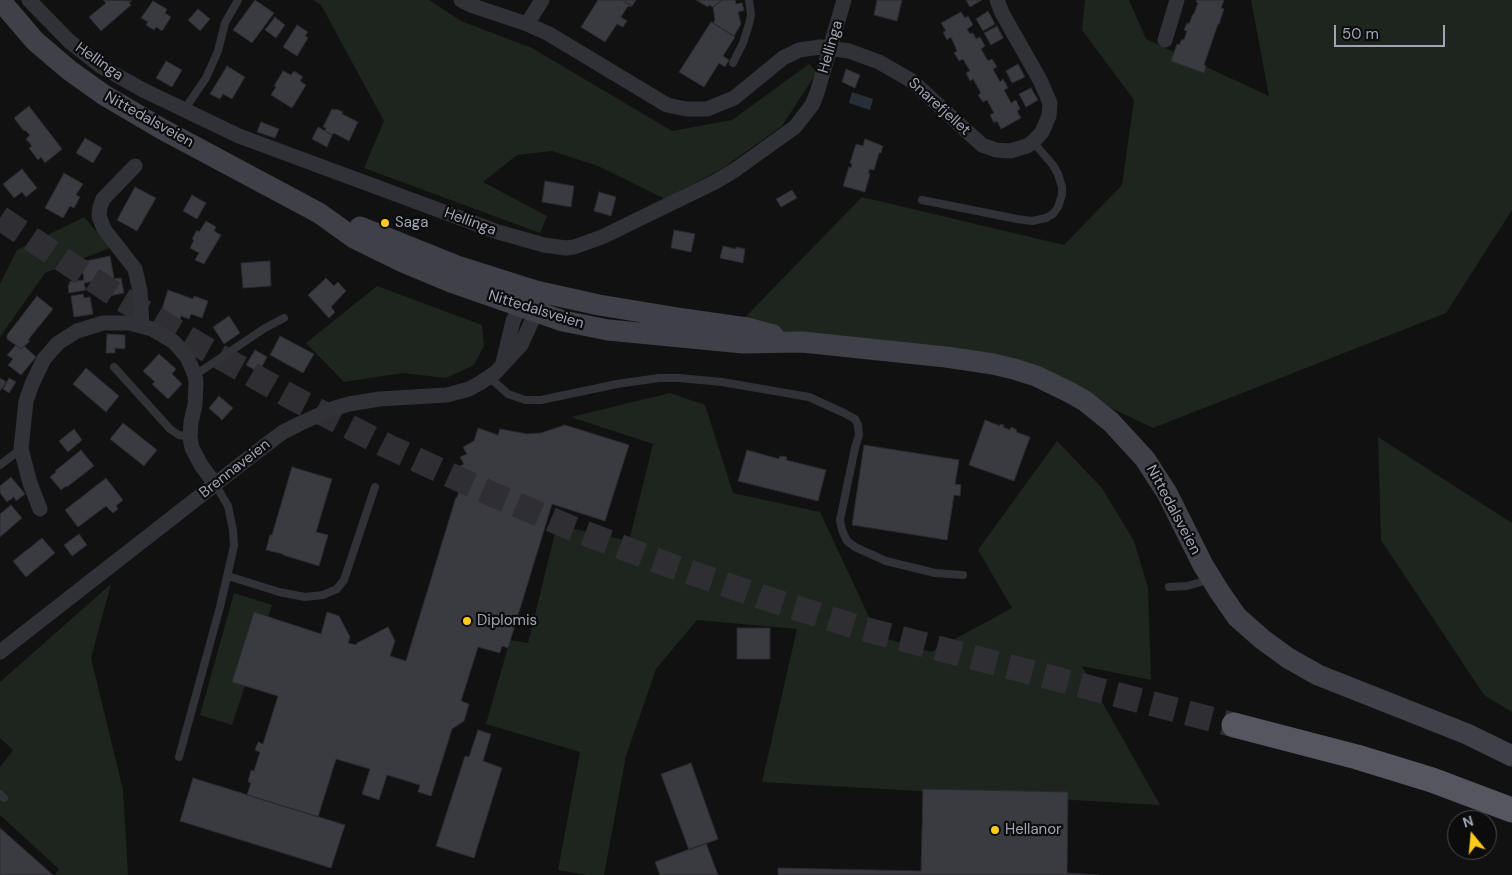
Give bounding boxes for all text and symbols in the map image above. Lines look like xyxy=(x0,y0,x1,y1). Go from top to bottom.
scale bar xyxy=(1337,15,1448,47)
street label: Hellinga xyxy=(815,18,847,76)
text: 50 m xyxy=(1342,24,1379,44)
street label: Hellinga xyxy=(72,39,126,85)
street label: Snarefjellet xyxy=(904,74,974,140)
street label: Nittedalsveien xyxy=(101,88,197,152)
street label: Hellinga xyxy=(441,204,499,240)
place label: Saga xyxy=(395,214,428,232)
marker: Saga xyxy=(379,217,391,229)
street label: Nittedalsveien xyxy=(486,287,586,333)
street label: Brennaveien xyxy=(196,436,274,502)
street label: Nittedalsveien xyxy=(1142,462,1204,558)
place label: Diplomis xyxy=(477,612,537,630)
marker: Diplomis xyxy=(461,615,473,627)
north arrow xyxy=(1447,810,1497,860)
text: N xyxy=(1460,812,1475,832)
place label: Hellanor xyxy=(1005,821,1062,839)
marker: Hellanor xyxy=(989,824,1001,836)

